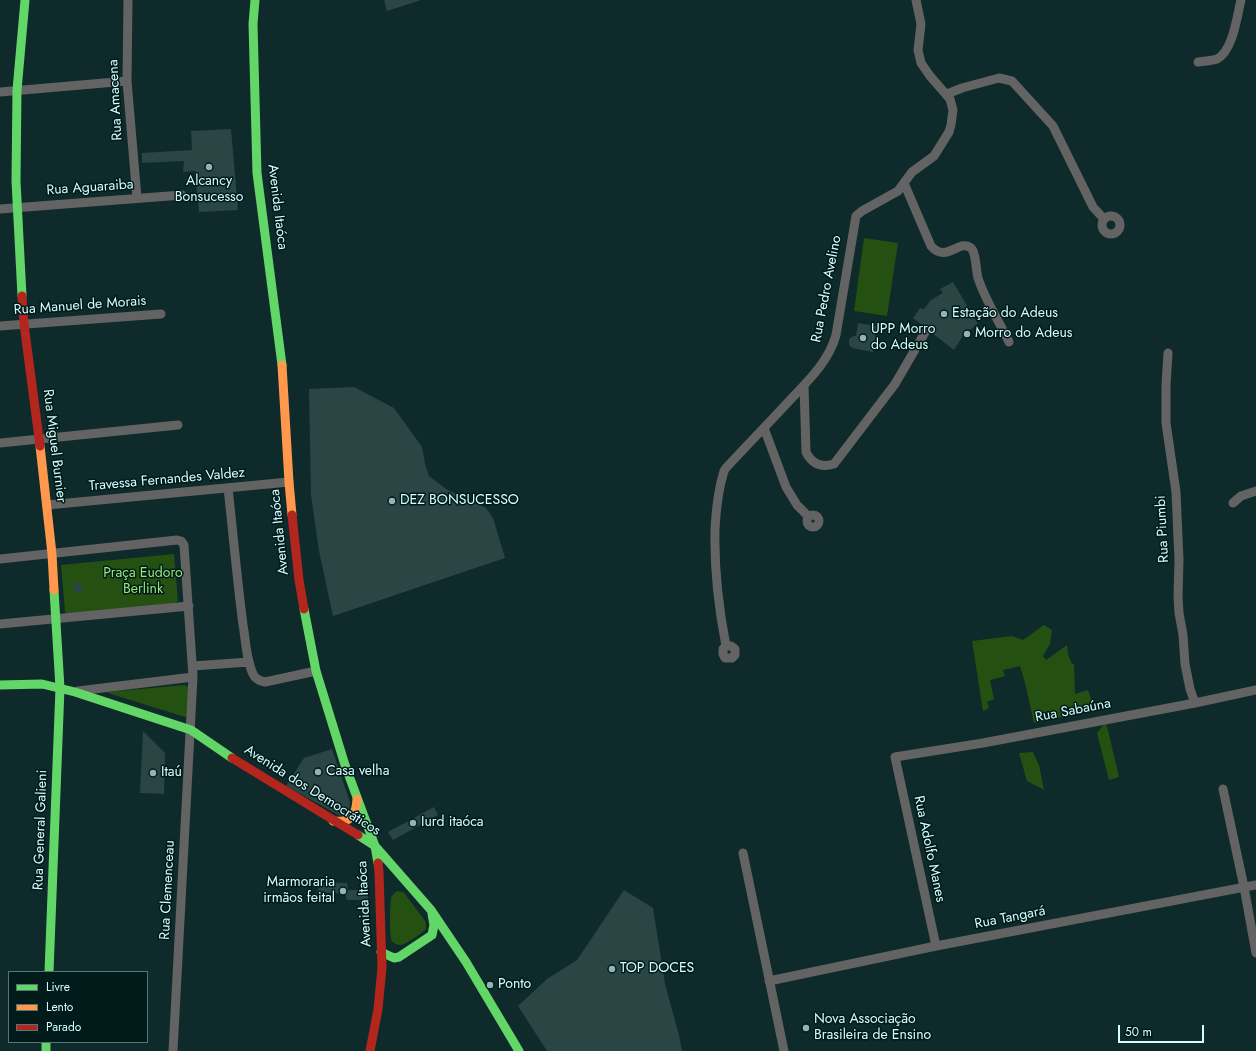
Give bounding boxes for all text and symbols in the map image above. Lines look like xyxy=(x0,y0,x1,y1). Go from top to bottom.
street label: Rua Amacena xyxy=(105,59,127,141)
marker: Alcancy Bonsucesso xyxy=(204,162,214,172)
street label: Avenida Itaóca xyxy=(263,163,291,251)
place label: Alcancy Bonsucesso xyxy=(175,174,243,206)
street label: Rua Aguaraiba xyxy=(46,177,134,199)
street label: Rua Pedro Avelino xyxy=(808,234,846,344)
street label: Rua Manuel de Morais xyxy=(13,293,147,319)
place label: Estação do Adeus xyxy=(952,306,1058,322)
marker: Estação do Adeus xyxy=(939,309,949,319)
place label: UPP Morro do Adeus xyxy=(871,322,935,354)
place label: Morro do Adeus xyxy=(975,326,1072,342)
marker: Morro do Adeus xyxy=(962,329,972,339)
marker: UPP Morro do Adeus xyxy=(858,333,868,343)
street label: Rua Miguel Burnier xyxy=(39,388,69,504)
street label: Travessa Fernandes Valdez xyxy=(88,465,246,495)
street label: Avenida Itaóca xyxy=(267,488,293,576)
place label: DEZ BONSUCESSO xyxy=(400,493,519,509)
street label: Rua Piumbi xyxy=(1153,495,1173,563)
marker: DEZ BONSUCESSO xyxy=(387,496,397,506)
park label: Praça Eudoro Berlink xyxy=(103,566,183,598)
street label: Rua Sabaúna xyxy=(1034,695,1112,727)
street label: Avenida dos Democráticos xyxy=(241,742,383,840)
place label: Casa velha xyxy=(326,764,389,780)
place label: Itaú xyxy=(161,765,182,781)
marker: Casa velha xyxy=(313,767,323,777)
marker: Itaú xyxy=(148,768,158,778)
street label: Rua General Galieni xyxy=(31,770,51,890)
street label: Rua Adolfo Manes xyxy=(910,794,948,904)
place label: Iurd itaóca xyxy=(421,815,484,831)
marker: Iurd itaóca xyxy=(408,818,418,828)
street label: Rua Clemenceau xyxy=(157,840,179,940)
street label: Avenida Itaóca xyxy=(354,861,376,947)
place label: Marmoraria irmãos feital xyxy=(263,875,335,908)
marker: Marmoraria irmãos feital xyxy=(338,886,348,896)
street label: Rua Tangará xyxy=(973,903,1047,933)
place label: TOP DOCES xyxy=(620,961,694,977)
marker: TOP DOCES xyxy=(607,964,617,974)
legend xyxy=(8,971,148,1043)
place label: Ponto xyxy=(498,977,531,993)
text: Livre xyxy=(46,978,70,996)
marker: Ponto xyxy=(485,980,495,990)
text: Lento xyxy=(46,998,73,1016)
place label: Nova Associação Brasileira de Ensino xyxy=(814,1012,931,1044)
scale bar xyxy=(1120,1017,1206,1043)
text: Parado xyxy=(46,1018,81,1036)
marker: Nova Associação Brasileira de Ensino xyxy=(801,1023,811,1033)
text: 50 m xyxy=(1125,1023,1152,1041)

